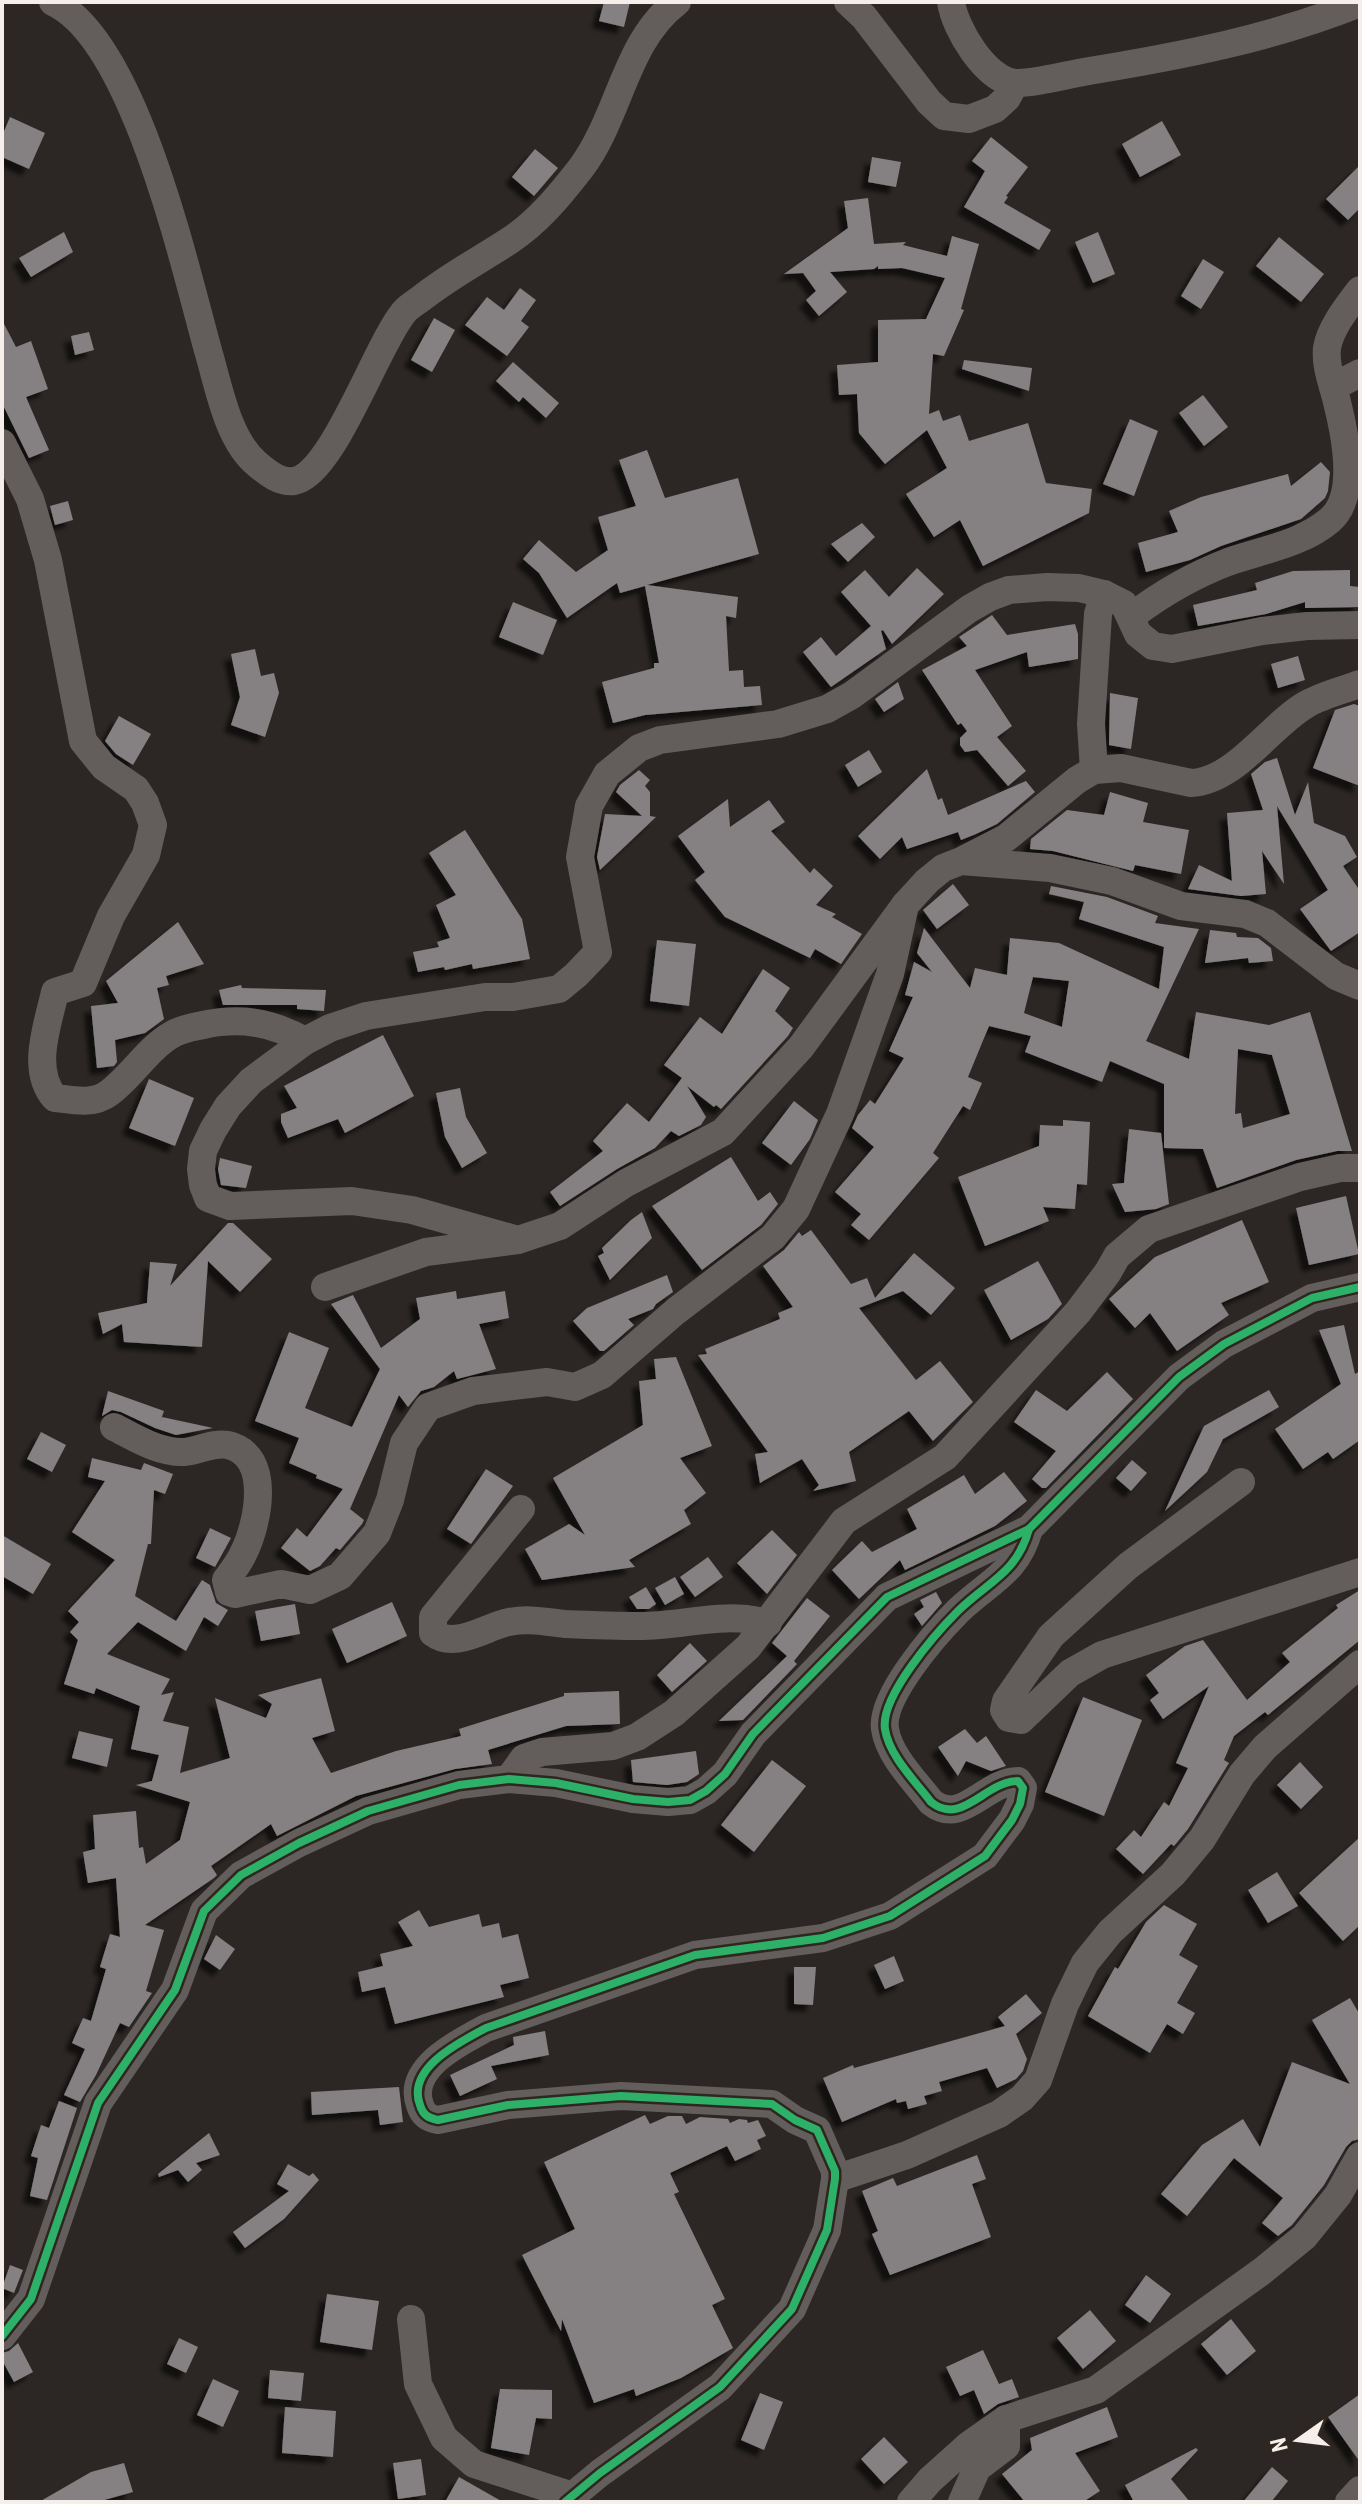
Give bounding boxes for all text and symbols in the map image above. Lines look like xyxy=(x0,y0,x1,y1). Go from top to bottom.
north arrow xyxy=(1258,2400,1338,2480)
text: N xyxy=(1265,2435,1293,2454)

